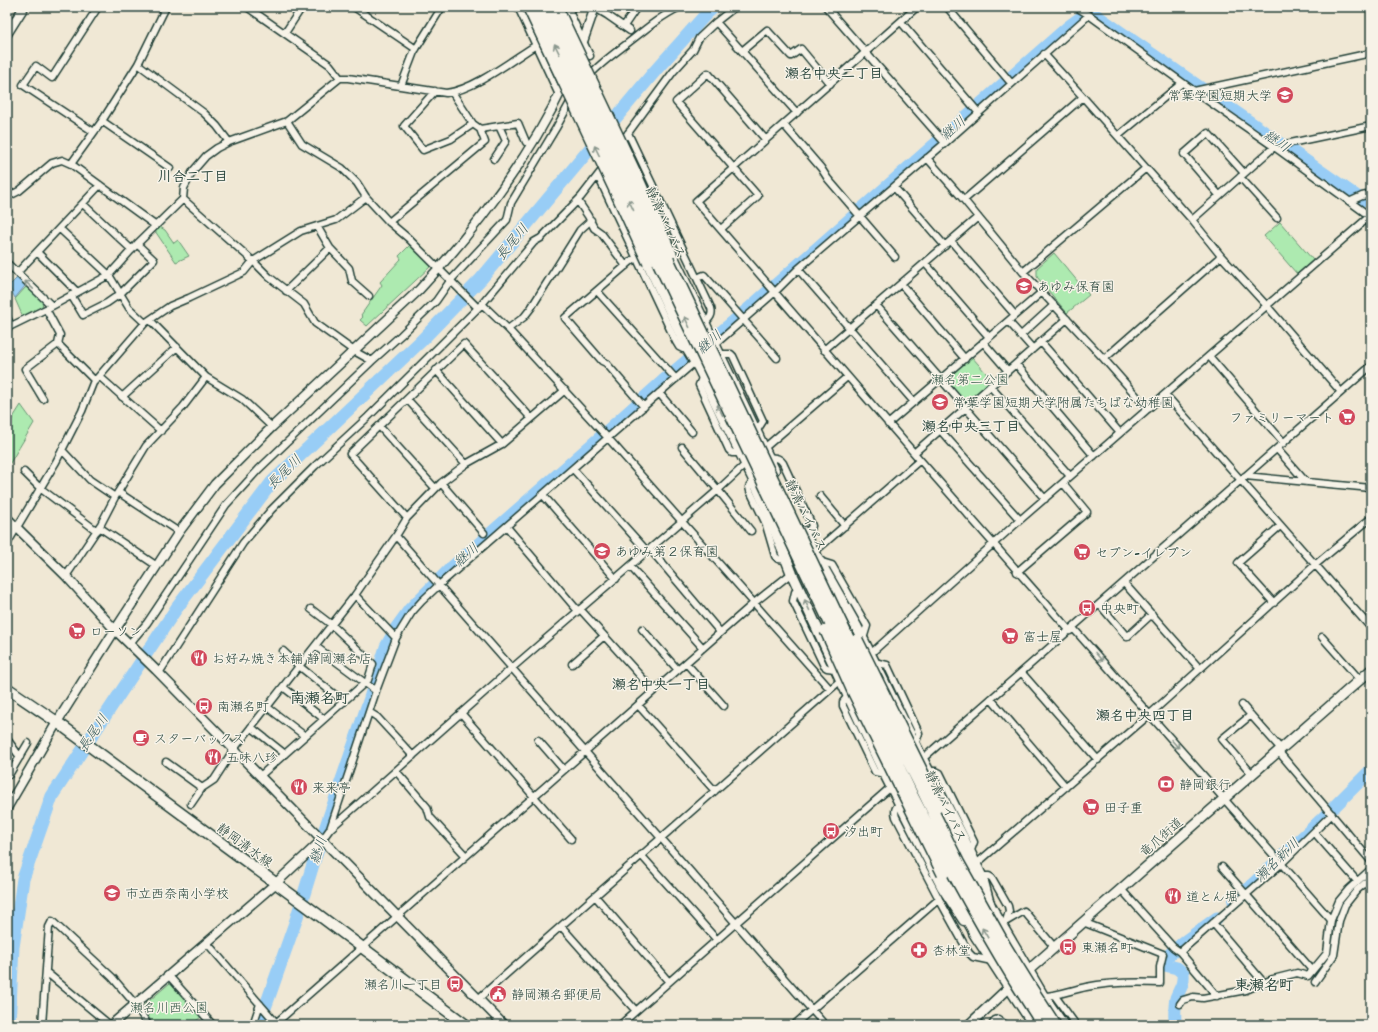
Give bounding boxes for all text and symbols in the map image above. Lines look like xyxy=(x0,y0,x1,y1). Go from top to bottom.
one-way arrow xyxy=(553,44,561,56)
district label: 瀬名中央二丁目 xyxy=(785,61,883,86)
place label: 常葉学園短期大学 xyxy=(1168,84,1272,107)
school or university icon: 常葉学園短期大学 xyxy=(1275,85,1295,105)
water label: 継川 xyxy=(934,109,972,147)
water label: 継川 xyxy=(1258,123,1296,159)
one-way arrow xyxy=(593,146,600,158)
district label: 川合二丁目 xyxy=(158,164,228,189)
street label: 静清バイパス xyxy=(639,182,693,262)
one-way arrow xyxy=(627,199,634,211)
water label: 長尾川 xyxy=(489,218,535,266)
place label: あゆみ保育園 xyxy=(1037,275,1115,298)
school or university icon: あゆみ保育園 xyxy=(1014,276,1034,296)
one-way arrow xyxy=(24,280,34,289)
one-way arrow xyxy=(683,316,690,328)
water label: 継川 xyxy=(690,323,728,361)
park label: 瀬名第二公園 xyxy=(931,368,1009,391)
place label: 常葉学園短期大学附属たちばな幼稚園 xyxy=(953,391,1174,414)
school or university icon: 常葉学園短期大学附属たちばな幼稚園 xyxy=(930,392,950,412)
one-way arrow xyxy=(716,404,723,416)
place label: ファミリーマート xyxy=(1230,406,1334,429)
supermarket icon: ファミリーマート xyxy=(1337,407,1357,427)
district label: 瀬名中央三丁目 xyxy=(922,414,1020,439)
water label: 長尾川 xyxy=(260,448,308,496)
street label: 静清バイパス xyxy=(779,475,833,555)
water label: 継川 xyxy=(447,536,485,574)
place label: あゆみ第２保育園 xyxy=(615,540,719,563)
school or university icon: あゆみ第２保育園 xyxy=(592,541,612,561)
place label: セブン-イレブン xyxy=(1095,541,1192,564)
supermarket icon: セブン-イレブン xyxy=(1072,542,1092,562)
place label: 中央町 xyxy=(1100,597,1139,620)
bus stop icon: 中央町 xyxy=(1077,598,1097,618)
one-way arrow xyxy=(802,600,810,612)
place label: ローソン xyxy=(90,620,142,643)
supermarket icon: ローソン xyxy=(67,621,87,641)
place label: 富士屋 xyxy=(1023,625,1062,648)
supermarket icon: 富士屋 xyxy=(1000,626,1020,646)
place label: お好み焼き本舗 静岡瀬名店 xyxy=(212,647,371,670)
restaurant icon: お好み焼き本舗 静岡瀬名店 xyxy=(189,648,209,668)
one-way arrow xyxy=(1094,652,1103,662)
district label: 瀬名中央一丁目 xyxy=(612,672,710,697)
district label: 南瀬名町 xyxy=(290,685,350,711)
place label: 南瀬名町 xyxy=(217,695,269,718)
bus stop icon: 南瀬名町 xyxy=(194,696,214,716)
district label: 瀬名中央四丁目 xyxy=(1096,703,1194,728)
water label: 長尾川 xyxy=(71,709,115,757)
place label: スターバックス xyxy=(154,727,245,750)
cafe icon: スターバックス xyxy=(131,728,151,748)
one-way arrow xyxy=(1170,739,1180,749)
place label: 五味八珍 xyxy=(226,746,278,769)
restaurant icon: 五味八珍 xyxy=(203,747,223,767)
street label: 静清バイパス xyxy=(919,766,973,846)
place label: 静岡銀行 xyxy=(1179,773,1231,796)
bank icon: 静岡銀行 xyxy=(1156,774,1176,794)
place label: 来来亭 xyxy=(312,776,351,799)
restaurant icon: 来来亭 xyxy=(289,777,309,797)
place label: 田子重 xyxy=(1104,796,1143,819)
supermarket icon: 田子重 xyxy=(1081,797,1101,817)
street label: 竜爪街道 xyxy=(1134,811,1188,863)
street label: 静岡清水線 xyxy=(212,817,279,874)
place label: 汐出町 xyxy=(844,820,883,843)
bus stop icon: 汐出町 xyxy=(821,821,841,841)
water label: 瀬名新川 xyxy=(1248,832,1306,888)
water label: 継川 xyxy=(302,833,334,867)
place label: 市立西奈南小学校 xyxy=(125,882,229,905)
school or university icon: 市立西奈南小学校 xyxy=(102,883,122,903)
place label: 道とん堀 xyxy=(1186,885,1238,908)
restaurant icon: 道とん堀 xyxy=(1163,886,1183,906)
one-way arrow xyxy=(981,927,989,939)
place label: 東瀬名町 xyxy=(1081,936,1133,959)
bus stop icon: 東瀬名町 xyxy=(1058,937,1078,957)
place label: 杏林堂 xyxy=(932,939,971,962)
pharmacy icon: 杏林堂 xyxy=(909,940,929,960)
district label: 東瀬名町 xyxy=(1234,972,1294,998)
place label: 瀬名川一丁目 xyxy=(364,973,442,996)
bus stop icon: 瀬名川一丁目 xyxy=(445,974,465,994)
place label: 静岡瀬名郵便局 xyxy=(511,983,602,1006)
public building icon: 静岡瀬名郵便局 xyxy=(488,984,508,1004)
park label: 瀬名川西公園 xyxy=(130,996,208,1019)

